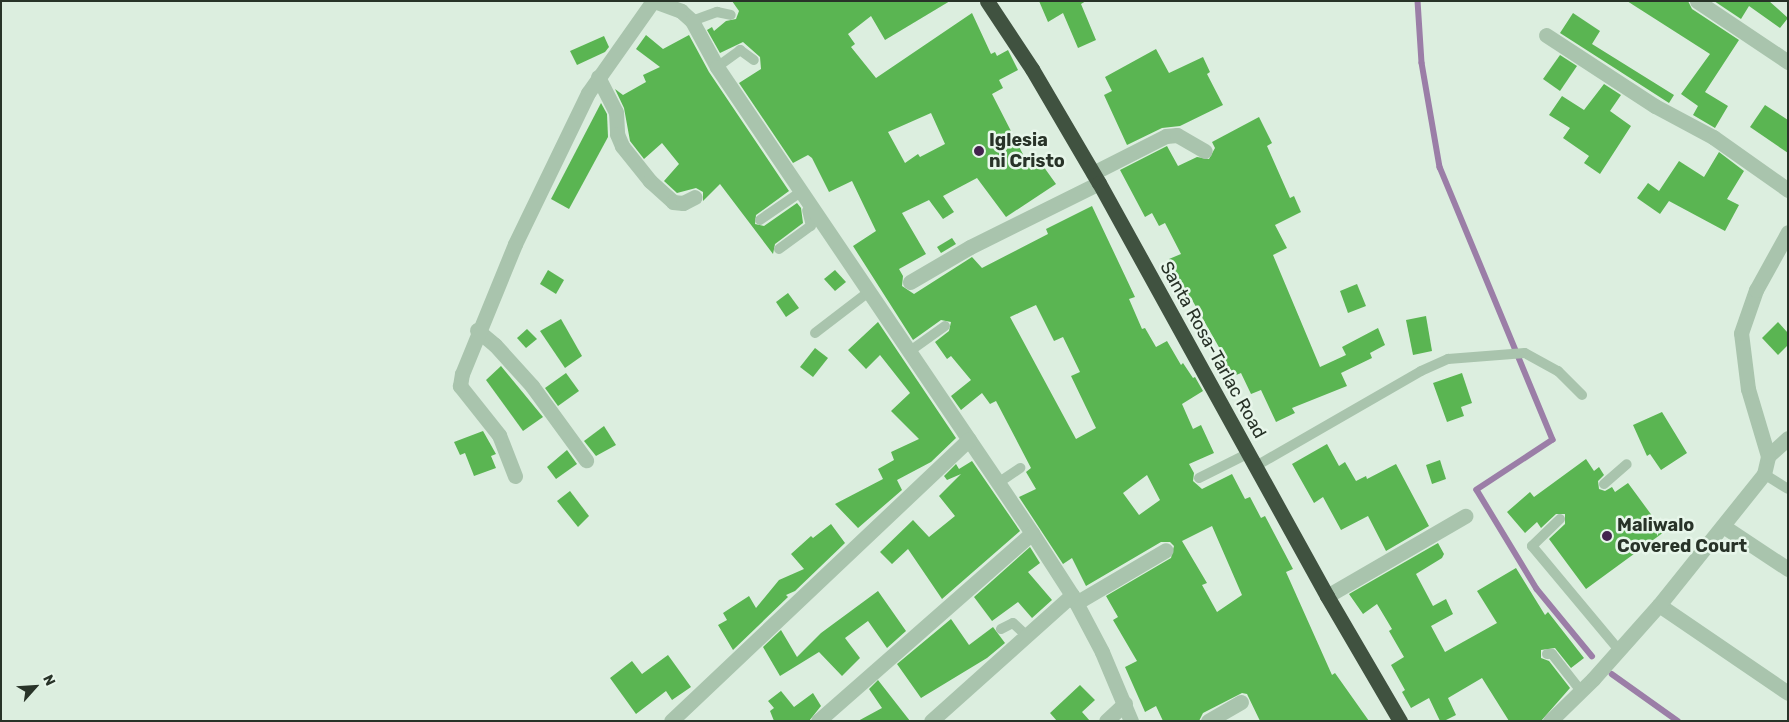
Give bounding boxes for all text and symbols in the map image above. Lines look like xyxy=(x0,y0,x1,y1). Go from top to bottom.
place label: Iglesia ni Cristo xyxy=(989,130,1065,172)
marker: Iglesia ni Cristo xyxy=(973,145,985,157)
street label: Santa Rosa-Tarlac Road xyxy=(1155,258,1271,442)
place label: Maliwalo Covered Court xyxy=(1617,515,1747,558)
marker: Maliwalo Covered Court xyxy=(1601,530,1613,542)
north arrow xyxy=(10,662,60,712)
text: N xyxy=(39,672,59,688)

